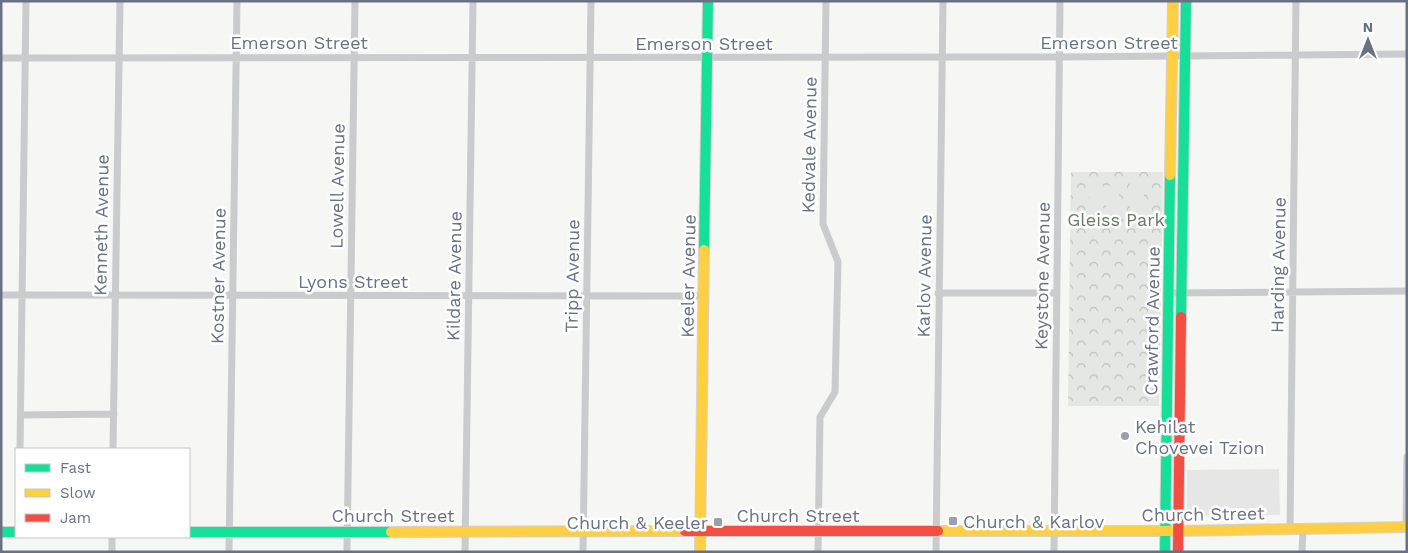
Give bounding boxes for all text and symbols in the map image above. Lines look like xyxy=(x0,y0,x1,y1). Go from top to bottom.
north arrow xyxy=(1343,15,1393,65)
text: N xyxy=(1363,19,1373,35)
street label: Emerson Street xyxy=(230,32,368,53)
street label: Emerson Street xyxy=(1040,32,1178,53)
street label: Emerson Street xyxy=(635,33,773,54)
street label: Kedvale Avenue xyxy=(797,76,821,214)
street label: Lowell Avenue xyxy=(325,123,349,249)
street label: Kenneth Avenue xyxy=(89,154,113,296)
street label: Harding Avenue xyxy=(1266,197,1290,333)
street label: Keystone Avenue xyxy=(1030,202,1054,350)
street label: Kostner Avenue xyxy=(206,208,230,344)
park label: Gleiss Park xyxy=(1067,209,1165,230)
street label: Kildare Avenue xyxy=(442,211,466,341)
street label: Keeler Avenue xyxy=(676,214,700,338)
street label: Karlov Avenue xyxy=(912,214,936,338)
street label: Tripp Avenue xyxy=(561,219,583,333)
street label: Crawford Avenue xyxy=(1140,246,1164,396)
street label: Lyons Street xyxy=(298,271,409,292)
place label: Kehilat Chovevei Tzion xyxy=(1135,416,1265,458)
marker: Kehilat Chovevei Tzion xyxy=(1119,430,1131,442)
legend xyxy=(15,448,190,538)
text: Fast xyxy=(60,459,92,477)
text: Slow xyxy=(60,484,96,502)
street label: Church Street xyxy=(1141,502,1265,526)
street label: Church Street xyxy=(331,505,455,526)
street label: Church Street xyxy=(736,505,860,526)
text: Jam xyxy=(60,509,91,527)
place label: Church & Karlov xyxy=(963,511,1105,532)
place label: Church & Keeler xyxy=(567,512,708,533)
marker: Church & Karlov xyxy=(947,515,959,527)
marker: Church & Keeler xyxy=(712,516,724,528)

